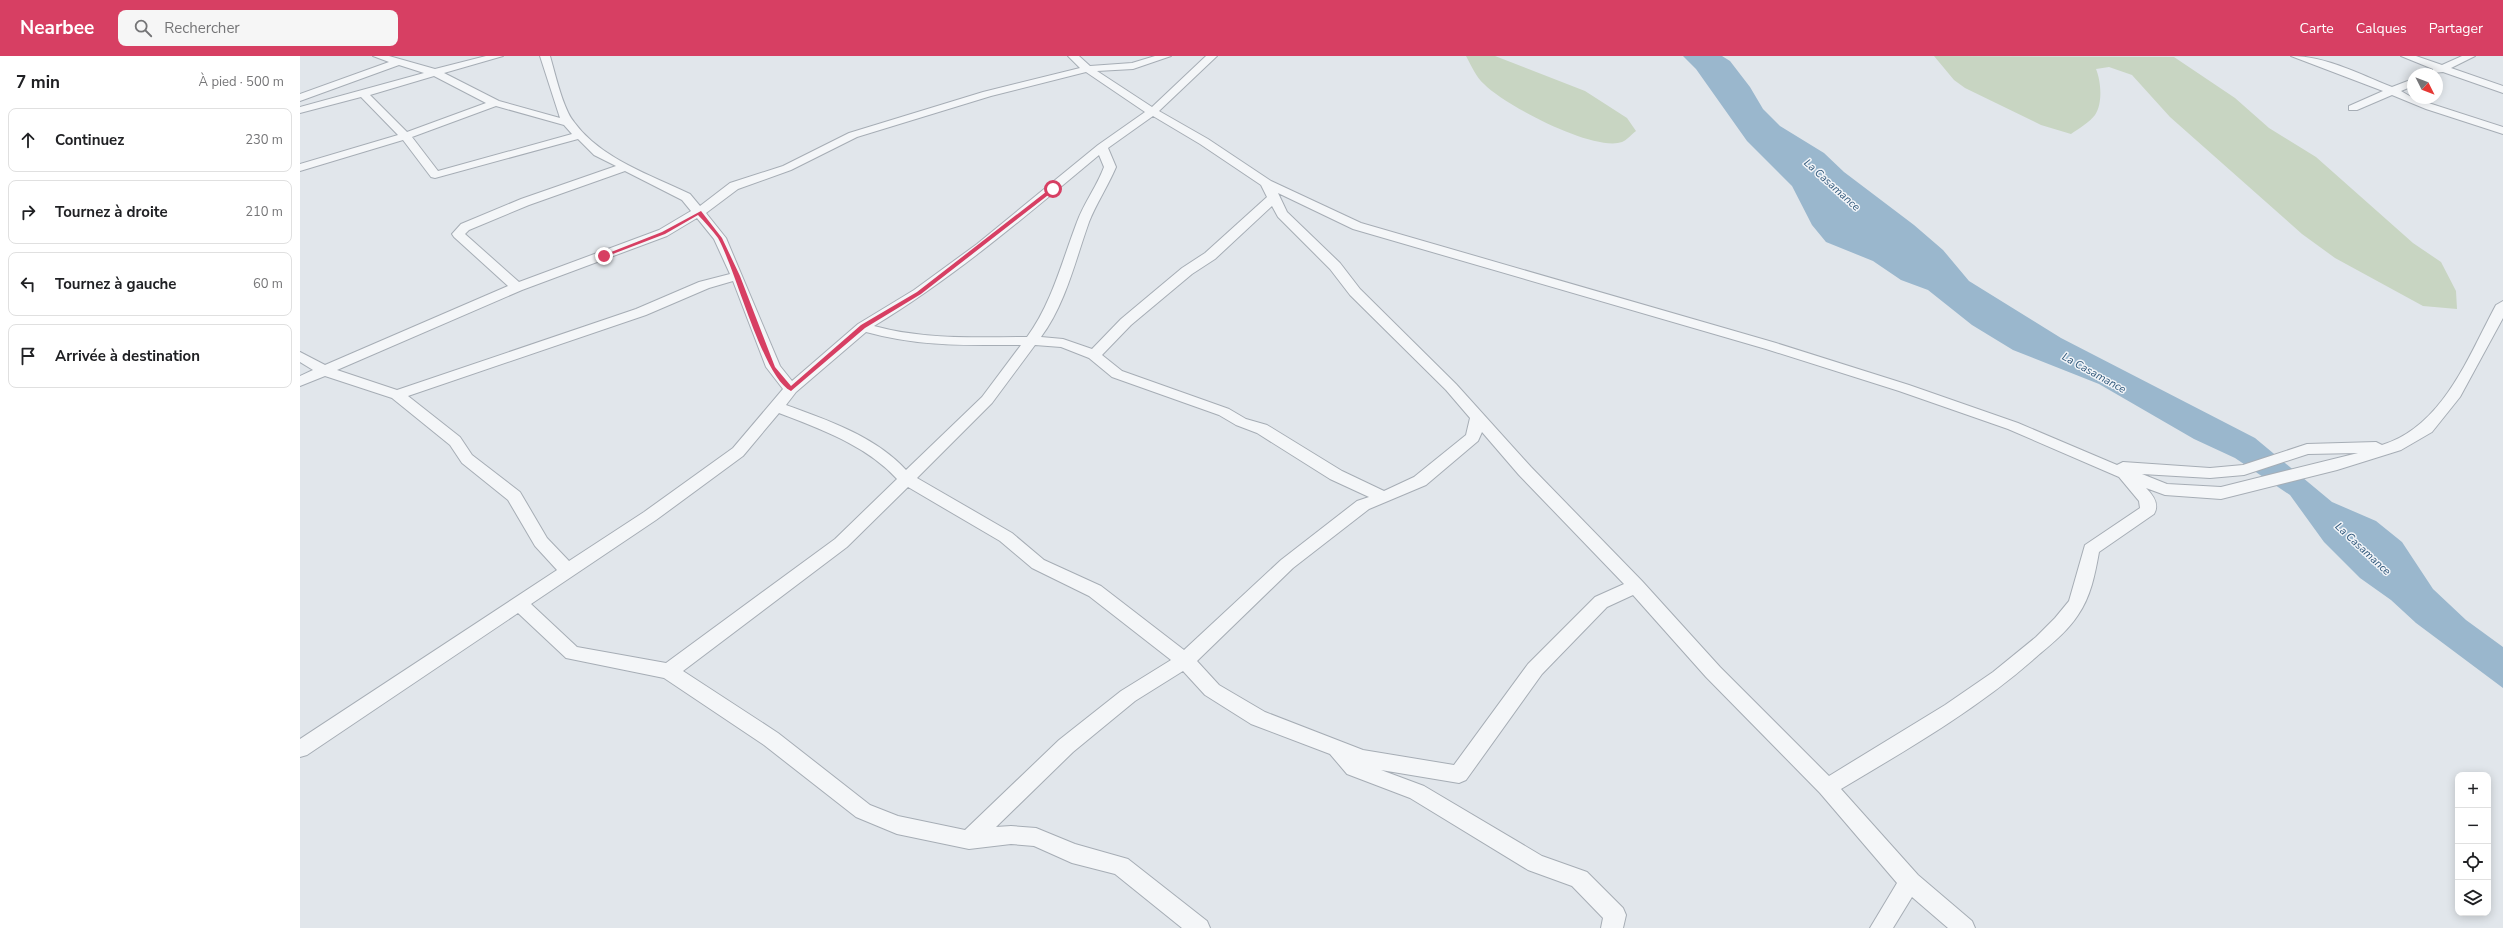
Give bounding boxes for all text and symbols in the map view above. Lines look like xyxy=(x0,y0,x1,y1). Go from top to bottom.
search box xyxy=(118,10,398,46)
text: Nearbee xyxy=(20,15,94,41)
icon: search xyxy=(132,17,154,39)
text: Rechercher xyxy=(164,18,240,38)
text: Carte xyxy=(2300,19,2334,38)
text: Calques xyxy=(2356,19,2407,38)
text: Partager xyxy=(2429,19,2483,38)
north arrow xyxy=(2407,68,2443,104)
text: 7 min xyxy=(16,71,60,94)
text: À pied · 500 m xyxy=(199,73,284,91)
icon: ahead xyxy=(17,129,39,151)
text: Continuez xyxy=(55,130,124,150)
text: 230 m xyxy=(245,131,283,149)
water label: La Casamance xyxy=(1801,156,1864,214)
route start xyxy=(1044,180,1062,198)
icon: right xyxy=(17,201,39,223)
text: Tournez à droite xyxy=(55,202,168,222)
text: 210 m xyxy=(245,203,283,221)
route end xyxy=(595,247,613,265)
icon: left xyxy=(17,273,39,295)
text: Tournez à gauche xyxy=(55,274,177,294)
text: 60 m xyxy=(253,275,283,293)
icon: arrive xyxy=(17,345,39,367)
text: Arrivée à destination xyxy=(55,346,200,366)
water label: La Casamance xyxy=(2059,349,2129,397)
water label: La Casamance xyxy=(2332,519,2394,579)
map controls xyxy=(2455,772,2491,916)
button: + xyxy=(2455,772,2491,808)
button: − xyxy=(2455,808,2491,844)
button: locate xyxy=(2455,844,2491,880)
button: layers xyxy=(2455,880,2491,916)

